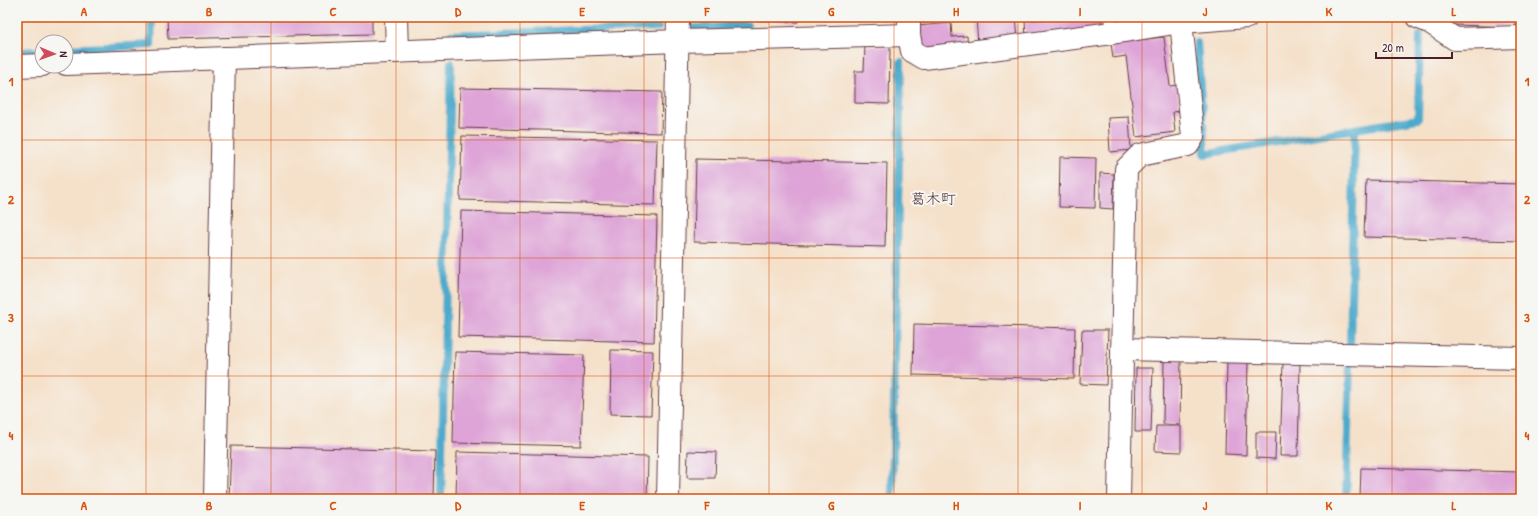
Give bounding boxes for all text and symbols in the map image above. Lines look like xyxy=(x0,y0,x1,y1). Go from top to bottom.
text: A xyxy=(81,2,88,20)
text: B xyxy=(206,2,213,20)
text: C xyxy=(329,2,337,20)
text: D xyxy=(455,2,462,20)
text: E xyxy=(579,2,585,20)
text: F xyxy=(704,2,711,20)
text: G xyxy=(828,2,835,20)
text: H xyxy=(953,2,959,20)
text: I xyxy=(1078,2,1082,20)
text: J xyxy=(1203,2,1208,20)
text: K xyxy=(1326,2,1333,20)
text: L xyxy=(1452,2,1457,20)
north arrow xyxy=(34,34,74,74)
scale bar xyxy=(1376,34,1452,60)
text: 20 m xyxy=(1382,39,1404,56)
text: N xyxy=(57,51,71,58)
text: 1 xyxy=(9,72,14,90)
text: 1 xyxy=(1525,72,1530,90)
district label: 葛木町 xyxy=(910,188,956,209)
text: 2 xyxy=(8,190,15,208)
text: 2 xyxy=(1524,190,1531,208)
text: 3 xyxy=(8,308,14,326)
text: 3 xyxy=(1524,308,1530,326)
text: 4 xyxy=(9,426,14,444)
text: 4 xyxy=(1525,426,1530,444)
text: A xyxy=(81,496,88,514)
text: B xyxy=(206,496,213,514)
text: C xyxy=(329,496,337,514)
text: D xyxy=(455,496,462,514)
text: E xyxy=(579,496,585,514)
text: F xyxy=(704,496,711,514)
text: G xyxy=(828,496,835,514)
text: H xyxy=(953,496,959,514)
text: I xyxy=(1078,496,1082,514)
text: J xyxy=(1203,496,1208,514)
text: K xyxy=(1326,496,1333,514)
text: L xyxy=(1452,496,1457,514)

